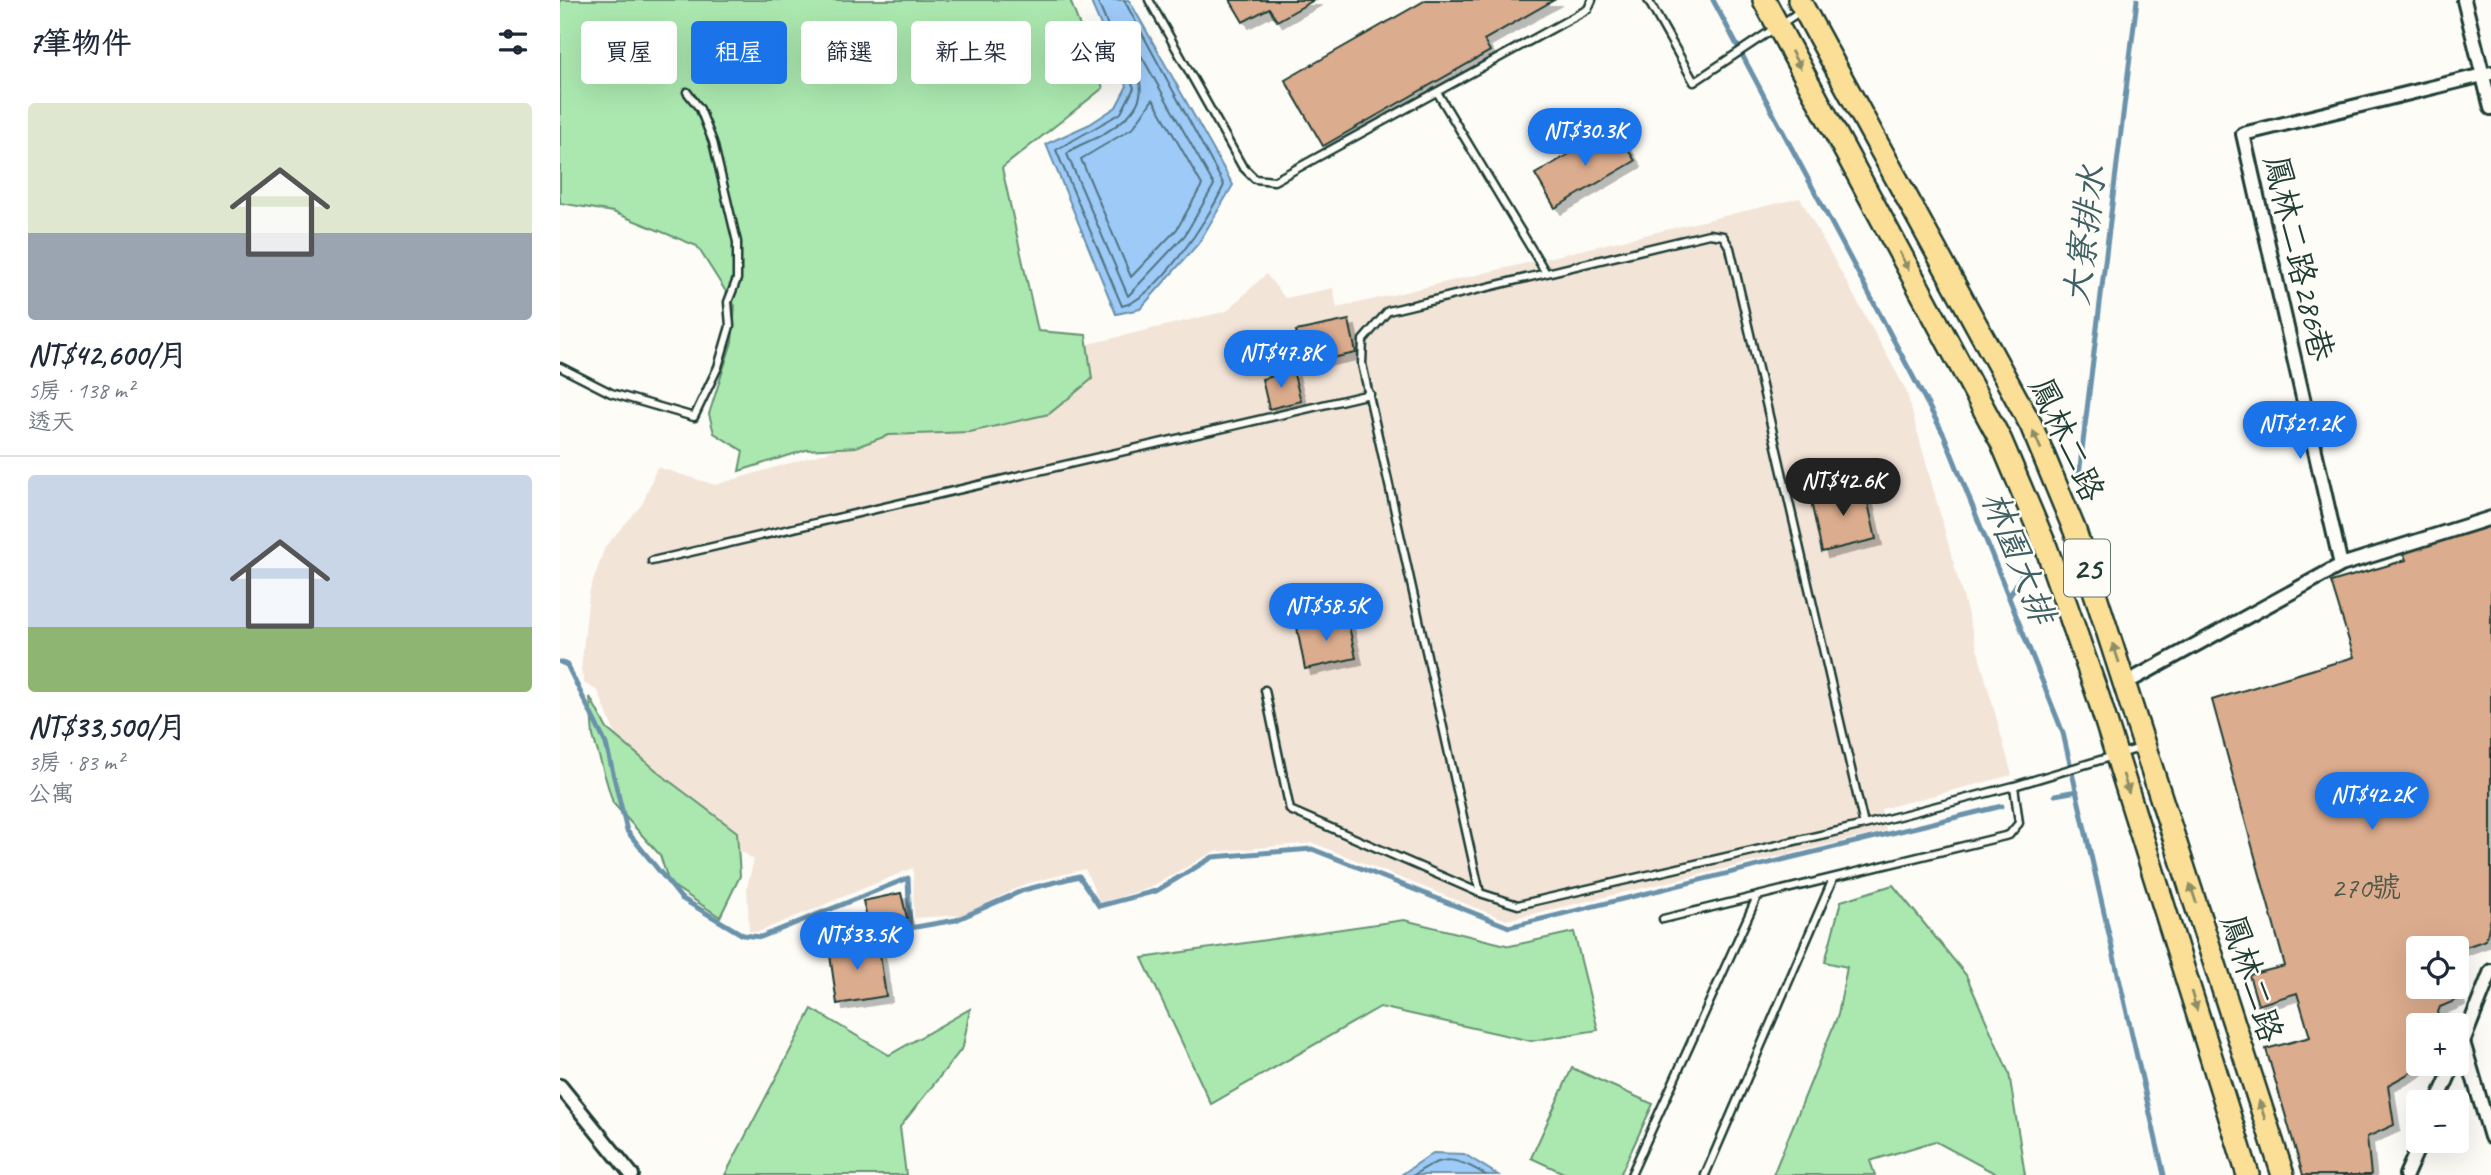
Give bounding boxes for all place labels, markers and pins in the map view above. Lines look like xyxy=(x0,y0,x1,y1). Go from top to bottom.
pin: NT$30.3K xyxy=(1513,108,1657,168)
pin: NT$47.8K xyxy=(1209,330,1353,390)
pin: NT$21.2K xyxy=(2228,402,2372,461)
pin: NT$42.6K xyxy=(1771,458,1915,518)
pin: NT$58.5K xyxy=(1254,584,1398,643)
pin: NT$42.2K xyxy=(2300,772,2444,832)
pin: NT$33.5K xyxy=(785,912,929,972)

